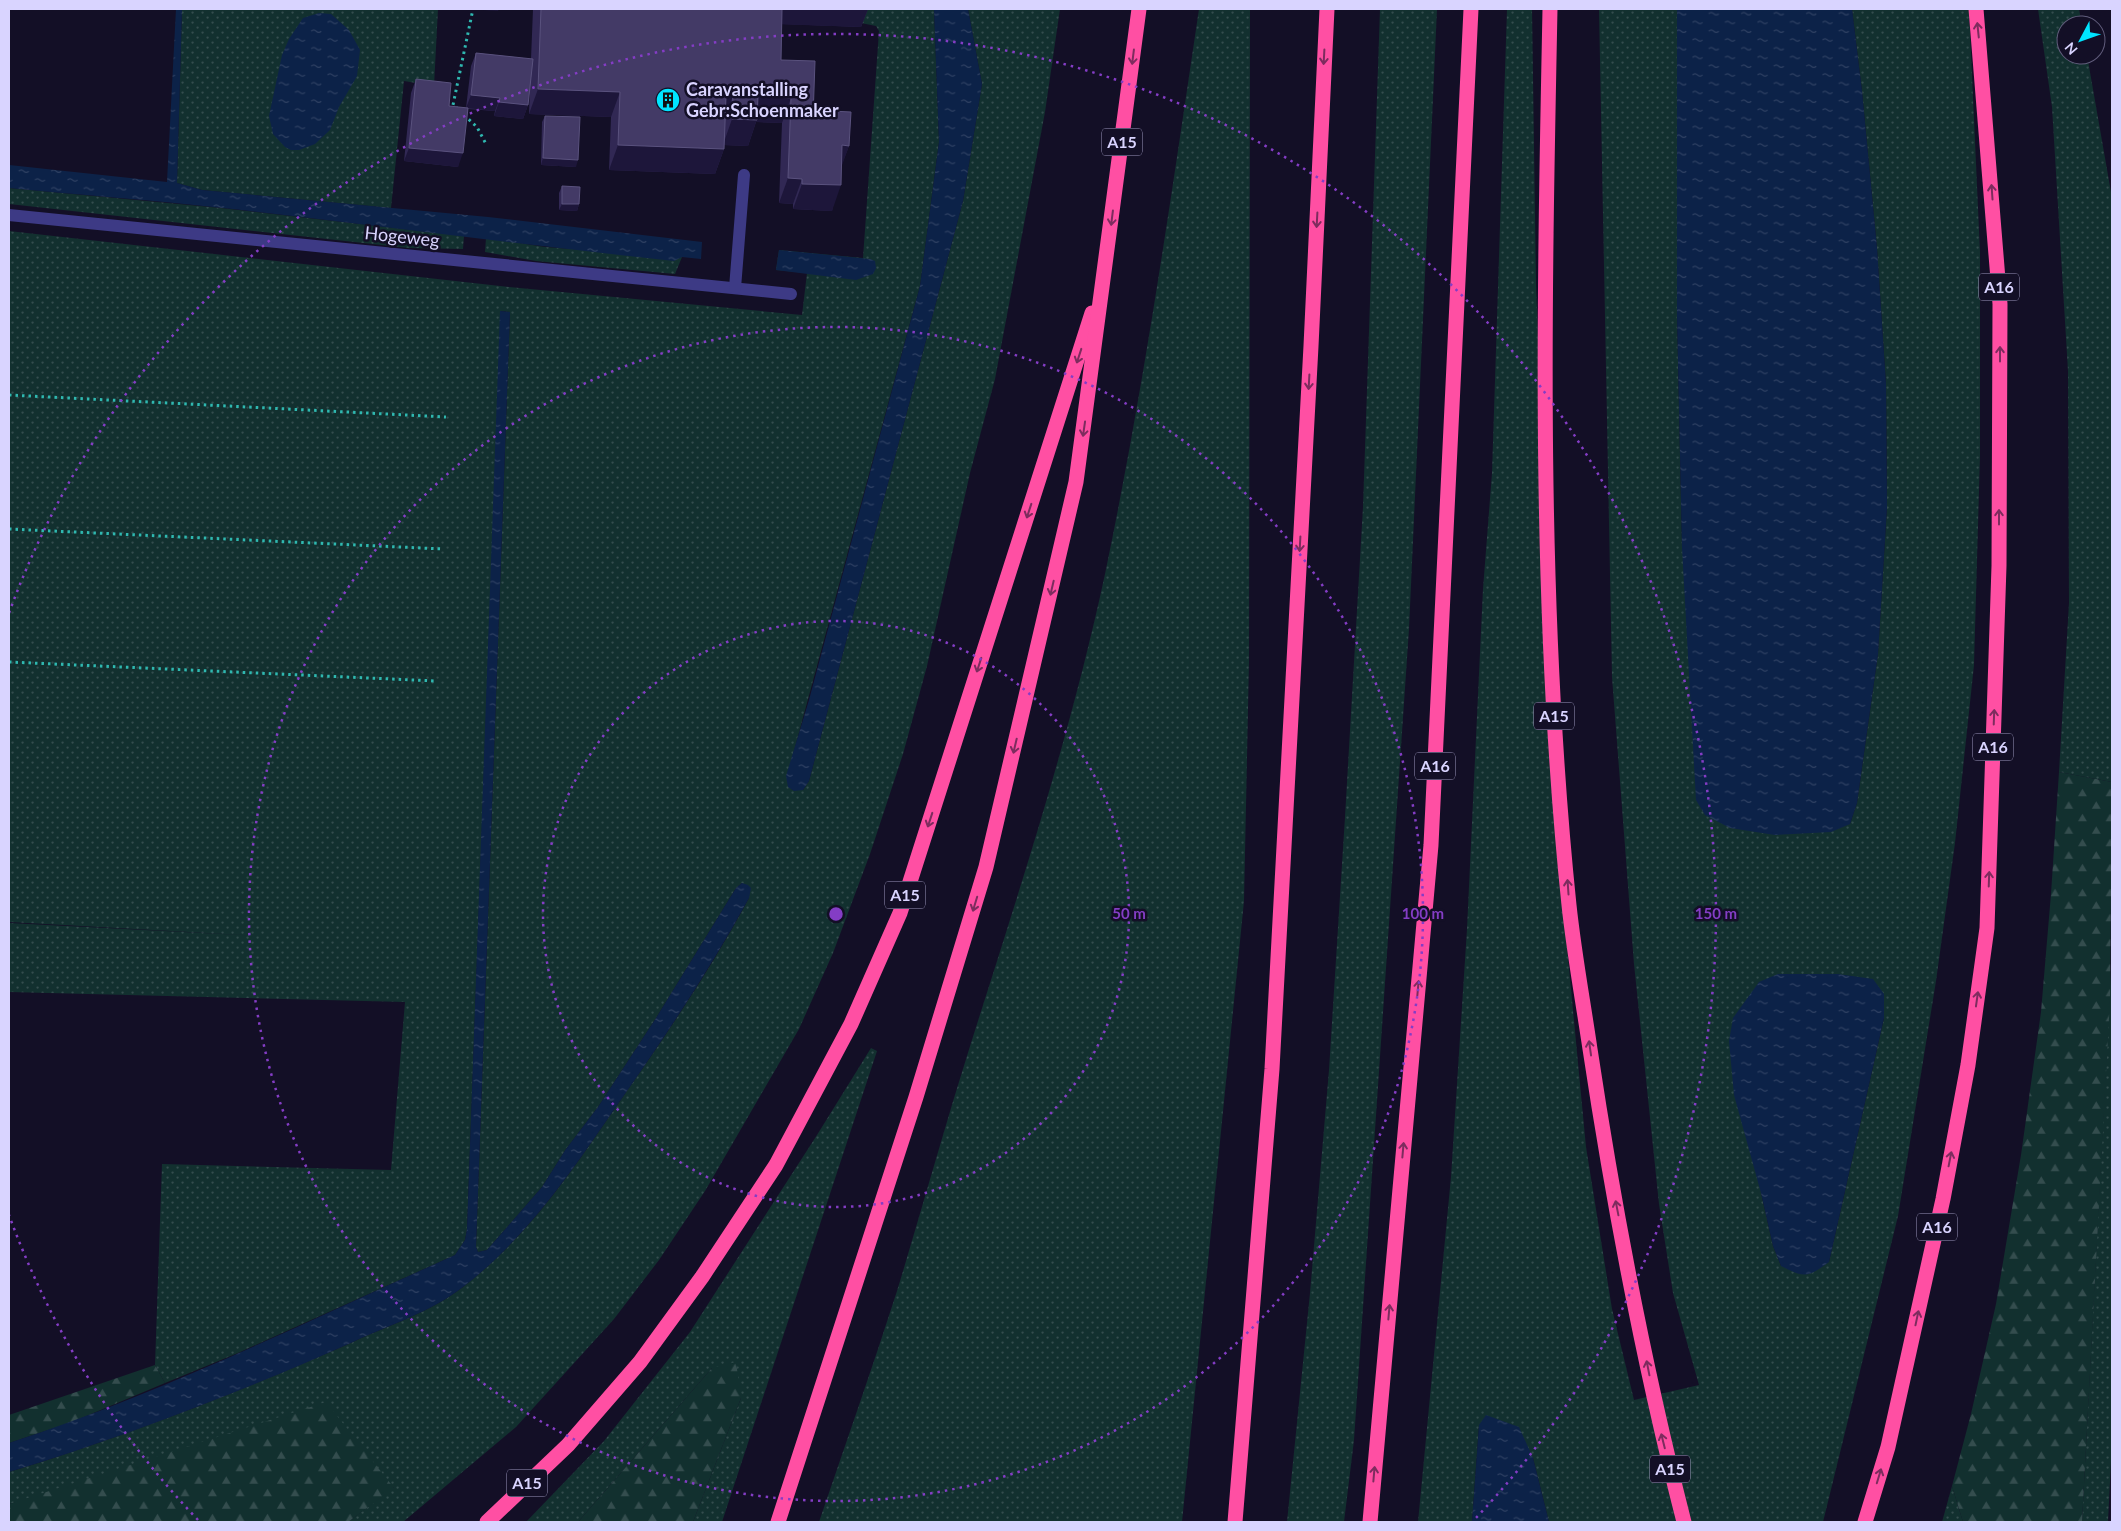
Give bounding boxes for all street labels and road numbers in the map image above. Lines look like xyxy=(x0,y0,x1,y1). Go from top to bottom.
road number: A15 xyxy=(1102,128,1142,156)
street label: Hogeweg xyxy=(364,221,441,251)
road number: A16 xyxy=(1979,274,2019,300)
road number: A15 xyxy=(1534,702,1574,729)
road number: A16 xyxy=(1973,734,2013,760)
road number: A16 xyxy=(1415,752,1455,779)
road number: A15 xyxy=(885,882,925,908)
road number: A16 xyxy=(1917,1214,1957,1240)
road number: A15 xyxy=(1650,1456,1690,1482)
road number: A15 xyxy=(507,1470,547,1496)

